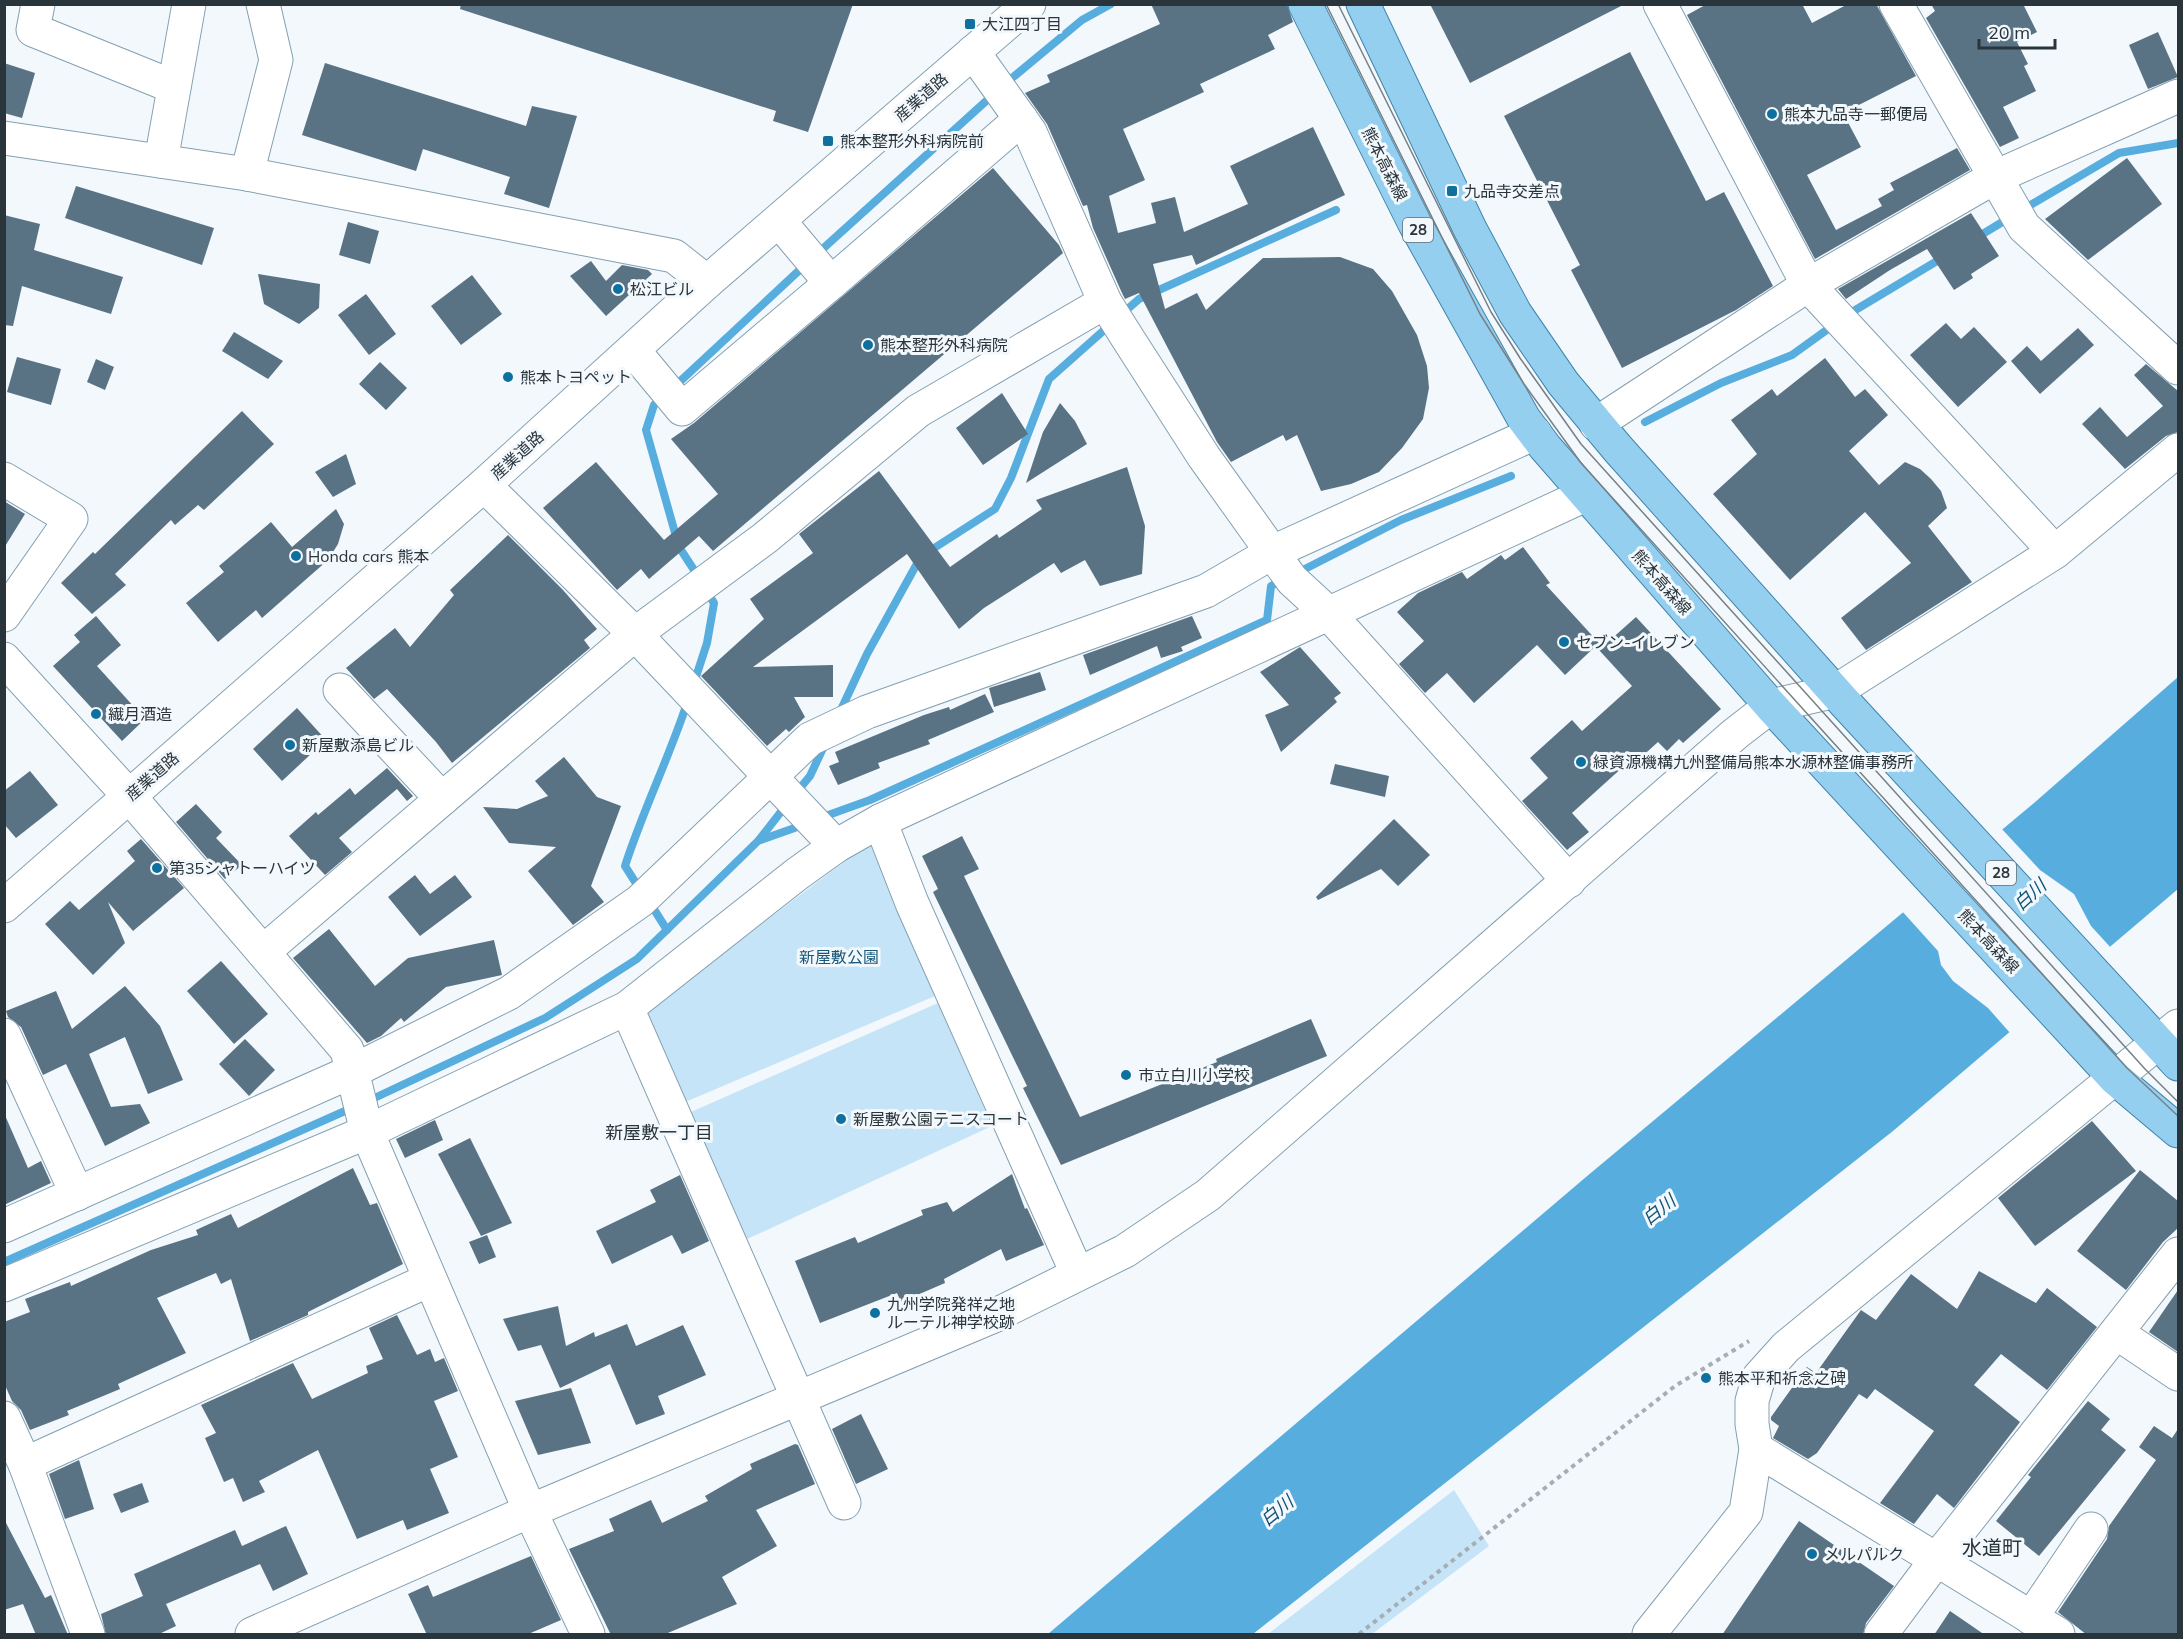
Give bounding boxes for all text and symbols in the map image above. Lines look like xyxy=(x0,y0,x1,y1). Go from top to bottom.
scale bar xyxy=(1979,12,2056,50)
place label: 大江四丁目 xyxy=(982,14,1062,34)
marker: 大江四丁目 xyxy=(963,17,977,31)
text: 20 m xyxy=(1988,21,2030,44)
street label: 産業道路 xyxy=(890,68,952,126)
place label: 熊本九品寺一郵便局 xyxy=(1784,104,1928,124)
marker: 熊本九品寺一郵便局 xyxy=(1765,107,1779,121)
street label: 熊本高森線 xyxy=(1358,124,1412,204)
place label: 熊本整形外科病院前 xyxy=(840,131,984,151)
marker: 熊本整形外科病院前 xyxy=(821,134,835,148)
place label: 九品寺交差点 xyxy=(1464,181,1560,201)
marker: 九品寺交差点 xyxy=(1445,184,1459,198)
road number: 28 xyxy=(1403,218,1433,242)
place label: 松江ビル xyxy=(630,279,694,299)
marker: 松江ビル xyxy=(611,282,625,296)
place label: 熊本整形外科病院 xyxy=(880,335,1008,355)
marker: 熊本整形外科病院 xyxy=(861,338,875,352)
place label: 熊本トヨペット xyxy=(520,367,632,387)
marker: 熊本トヨペット xyxy=(501,370,515,384)
street label: 産業道路 xyxy=(487,426,547,484)
street label: 熊本高森線 xyxy=(1628,545,1696,619)
place label: Honda cars 熊本 xyxy=(308,546,429,566)
marker: Honda cars 熊本 xyxy=(289,549,303,563)
place label: セブン-イレブン xyxy=(1576,632,1695,652)
marker: セブン-イレブン xyxy=(1557,635,1571,649)
place label: 繊月酒造 xyxy=(108,704,172,724)
marker: 繊月酒造 xyxy=(89,707,103,721)
place label: 新屋敷添島ビル xyxy=(302,735,414,755)
marker: 新屋敷添島ビル xyxy=(283,738,297,752)
street label: 産業道路 xyxy=(121,747,183,805)
place label: 緑資源機構九州整備局熊本水源林整備事務所 xyxy=(1593,752,1913,772)
marker: 緑資源機構九州整備局熊本水源林整備事務所 xyxy=(1574,755,1588,769)
place label: 第35シャトーハイツ xyxy=(169,858,316,878)
marker: 第35シャトーハイツ xyxy=(150,861,164,875)
road number: 28 xyxy=(1986,861,2016,885)
water label: 白川 xyxy=(2009,873,2052,915)
street label: 熊本高森線 xyxy=(1954,905,2024,977)
park label: 新屋敷公園 xyxy=(799,947,879,967)
place label: 市立白川小学校 xyxy=(1138,1065,1250,1085)
marker: 市立白川小学校 xyxy=(1119,1068,1133,1082)
place label: 新屋敷公園テニスコート xyxy=(853,1109,1029,1129)
marker: 新屋敷公園テニスコート xyxy=(834,1112,848,1126)
district label: 新屋敷一丁目 xyxy=(605,1121,713,1144)
water label: 白川 xyxy=(1637,1188,1682,1230)
place label: 九州学院発祥之地 ルーテル神学校跡 xyxy=(887,1294,1015,1332)
marker: 九州学院発祥之地 ルーテル神学校跡 xyxy=(868,1306,882,1320)
place label: 熊本平和祈念之碑 xyxy=(1718,1368,1846,1388)
marker: 熊本平和祈念之碑 xyxy=(1699,1371,1713,1385)
water label: 白川 xyxy=(1255,1489,1299,1531)
district label: 水道町 xyxy=(1962,1535,2022,1560)
place label: メルパルク xyxy=(1824,1544,1904,1564)
marker: メルパルク xyxy=(1805,1547,1819,1561)

